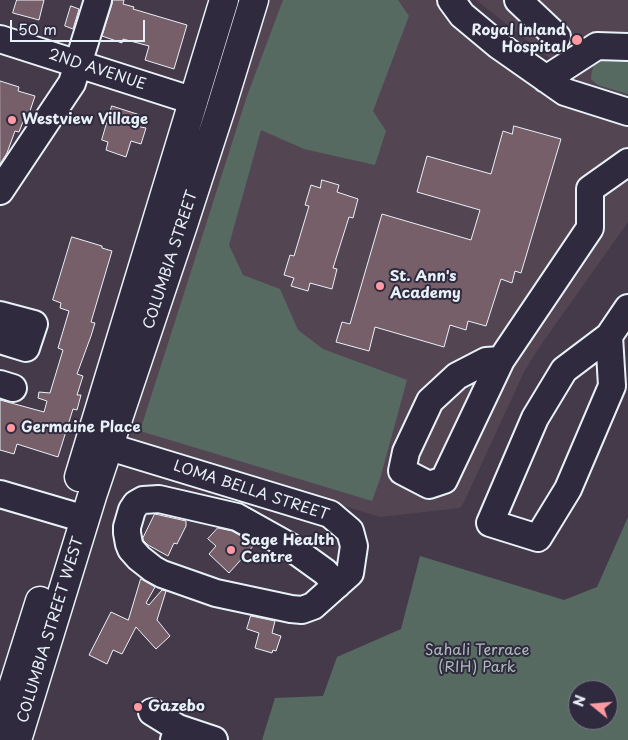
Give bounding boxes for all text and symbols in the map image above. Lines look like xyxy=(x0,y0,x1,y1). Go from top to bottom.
scale bar xyxy=(12,10,148,42)
text: 50 m xyxy=(18,17,57,40)
place label: Royal Inland Hospital xyxy=(472,22,566,57)
marker: Royal Inland Hospital xyxy=(570,33,584,47)
street label: 2ND AVENUE xyxy=(46,46,148,94)
place label: Westview Village xyxy=(22,111,148,129)
marker: Westview Village xyxy=(6,114,18,126)
street label: COLUMBIA STREET xyxy=(140,188,202,332)
place label: St. Ann's Academy xyxy=(390,268,461,303)
marker: St. Ann's Academy xyxy=(374,280,386,292)
place label: Germaine Place xyxy=(21,419,141,437)
marker: Germaine Place xyxy=(5,422,17,434)
street label: LOMA BELLA STREET xyxy=(171,457,331,525)
place label: Sage Health Centre xyxy=(241,532,334,567)
street label: COLUMBIA STREET WEST xyxy=(14,535,88,725)
marker: Sage Health Centre xyxy=(225,544,237,556)
park label: Sahali Terrace (RIH) Park xyxy=(425,642,529,677)
north arrow xyxy=(568,680,618,730)
text: N xyxy=(567,692,591,709)
place label: Gazebo xyxy=(148,698,205,716)
marker: Gazebo xyxy=(132,701,144,713)

